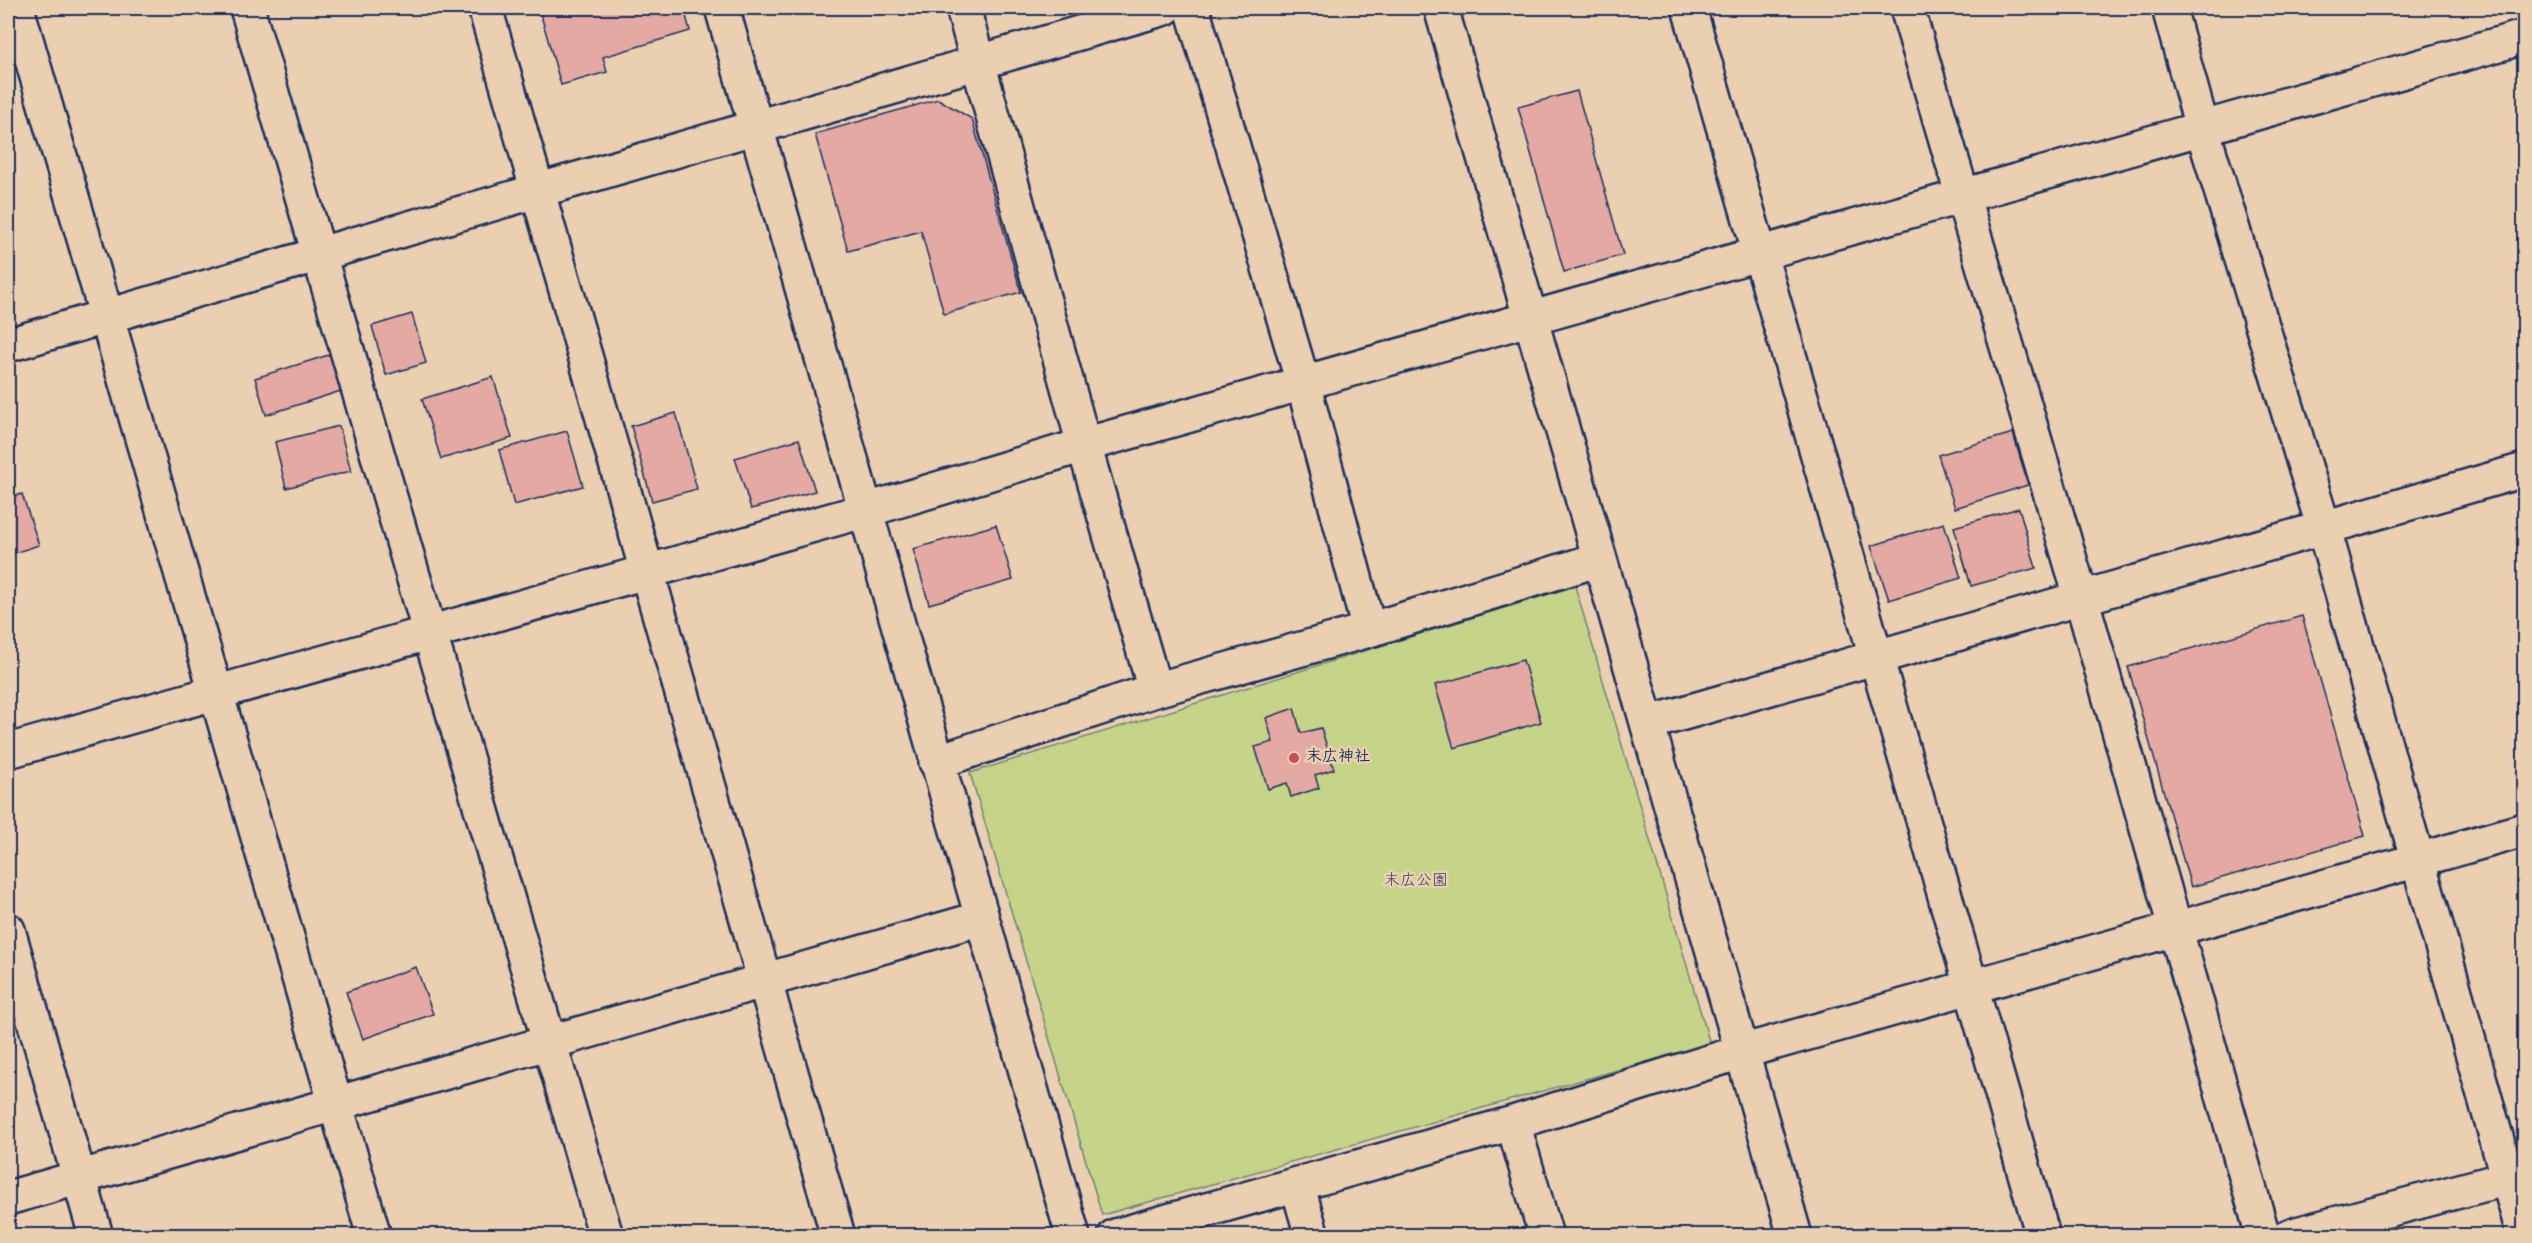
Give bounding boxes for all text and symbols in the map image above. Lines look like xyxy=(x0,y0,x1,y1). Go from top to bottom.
place label: 末広神社 xyxy=(1306,747,1370,768)
marker: 末広神社 xyxy=(1287,751,1301,765)
park label: 末広公園 xyxy=(1384,872,1448,892)

